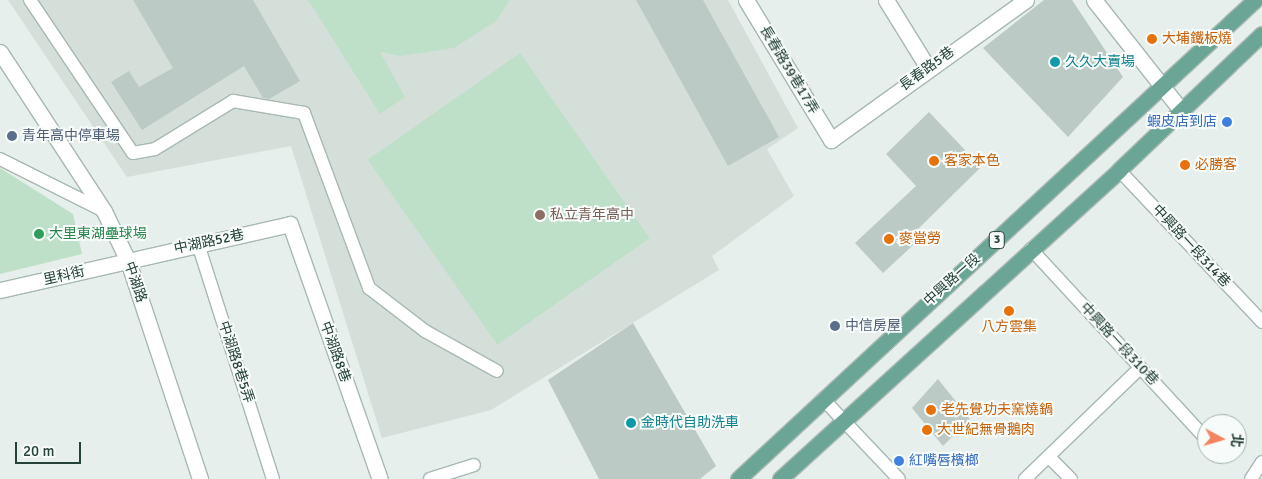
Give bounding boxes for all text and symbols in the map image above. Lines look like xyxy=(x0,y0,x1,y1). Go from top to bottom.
street label: 長春路39巷17弄 xyxy=(756,23,822,117)
place label: 大埔鐵板燒 xyxy=(1162,31,1232,47)
marker: 大埔鐵板燒 xyxy=(1146,33,1158,45)
street label: 長春路5巷 xyxy=(896,44,958,94)
place label: 久久大賣場 xyxy=(1065,54,1135,70)
marker: 久久大賣場 xyxy=(1049,56,1061,68)
place label: 蝦皮店到店 xyxy=(1147,114,1217,130)
marker: 蝦皮店到店 xyxy=(1221,116,1233,128)
place label: 青年高中停車場 xyxy=(22,128,120,144)
marker: 青年高中停車場 xyxy=(6,130,18,142)
place label: 客家本色 xyxy=(944,153,1000,169)
marker: 客家本色 xyxy=(928,155,940,167)
place label: 必勝客 xyxy=(1195,157,1237,173)
marker: 必勝客 xyxy=(1179,159,1191,171)
street label: 中興路一段314巷 xyxy=(1148,201,1234,291)
place label: 私立青年高中 xyxy=(550,207,634,223)
marker: 私立青年高中 xyxy=(534,209,546,221)
place label: 大里東湖壘球場 xyxy=(49,226,147,242)
street label: 中湖路52巷 xyxy=(172,226,246,258)
marker: 大里東湖壘球場 xyxy=(33,228,45,240)
road number: 3 xyxy=(988,230,1006,250)
place label: 麥當勞 xyxy=(899,231,941,247)
marker: 麥當勞 xyxy=(883,233,895,245)
street label: 中興路一段 xyxy=(920,250,984,310)
street label: 中湖路 xyxy=(120,259,150,305)
street label: 里科街 xyxy=(42,263,86,289)
street label: 中興路一段310巷 xyxy=(1076,299,1162,389)
marker: 八方雲集 xyxy=(1003,305,1015,317)
place label: 中信房屋 xyxy=(845,318,901,334)
street label: 中湖路8巷5弄 xyxy=(215,319,257,405)
street label: 中湖路8巷 xyxy=(316,319,354,385)
place label: 八方雲集 xyxy=(981,319,1037,335)
marker: 中信房屋 xyxy=(829,320,841,332)
place label: 老先覺功夫窯燒鍋 xyxy=(941,402,1053,418)
marker: 老先覺功夫窯燒鍋 xyxy=(925,404,937,416)
north arrow xyxy=(1197,414,1247,464)
place label: 金時代自助洗車 xyxy=(641,415,739,431)
marker: 金時代自助洗車 xyxy=(625,417,637,429)
place label: 大世紀無骨鵝肉 xyxy=(937,422,1035,438)
marker: 大世紀無骨鵝肉 xyxy=(921,424,933,436)
scale bar xyxy=(18,432,84,464)
text: 北 xyxy=(1227,433,1246,448)
text: 20 m xyxy=(23,442,54,460)
place label: 紅嘴唇檳榔 xyxy=(909,453,979,469)
marker: 紅嘴唇檳榔 xyxy=(893,455,905,467)

